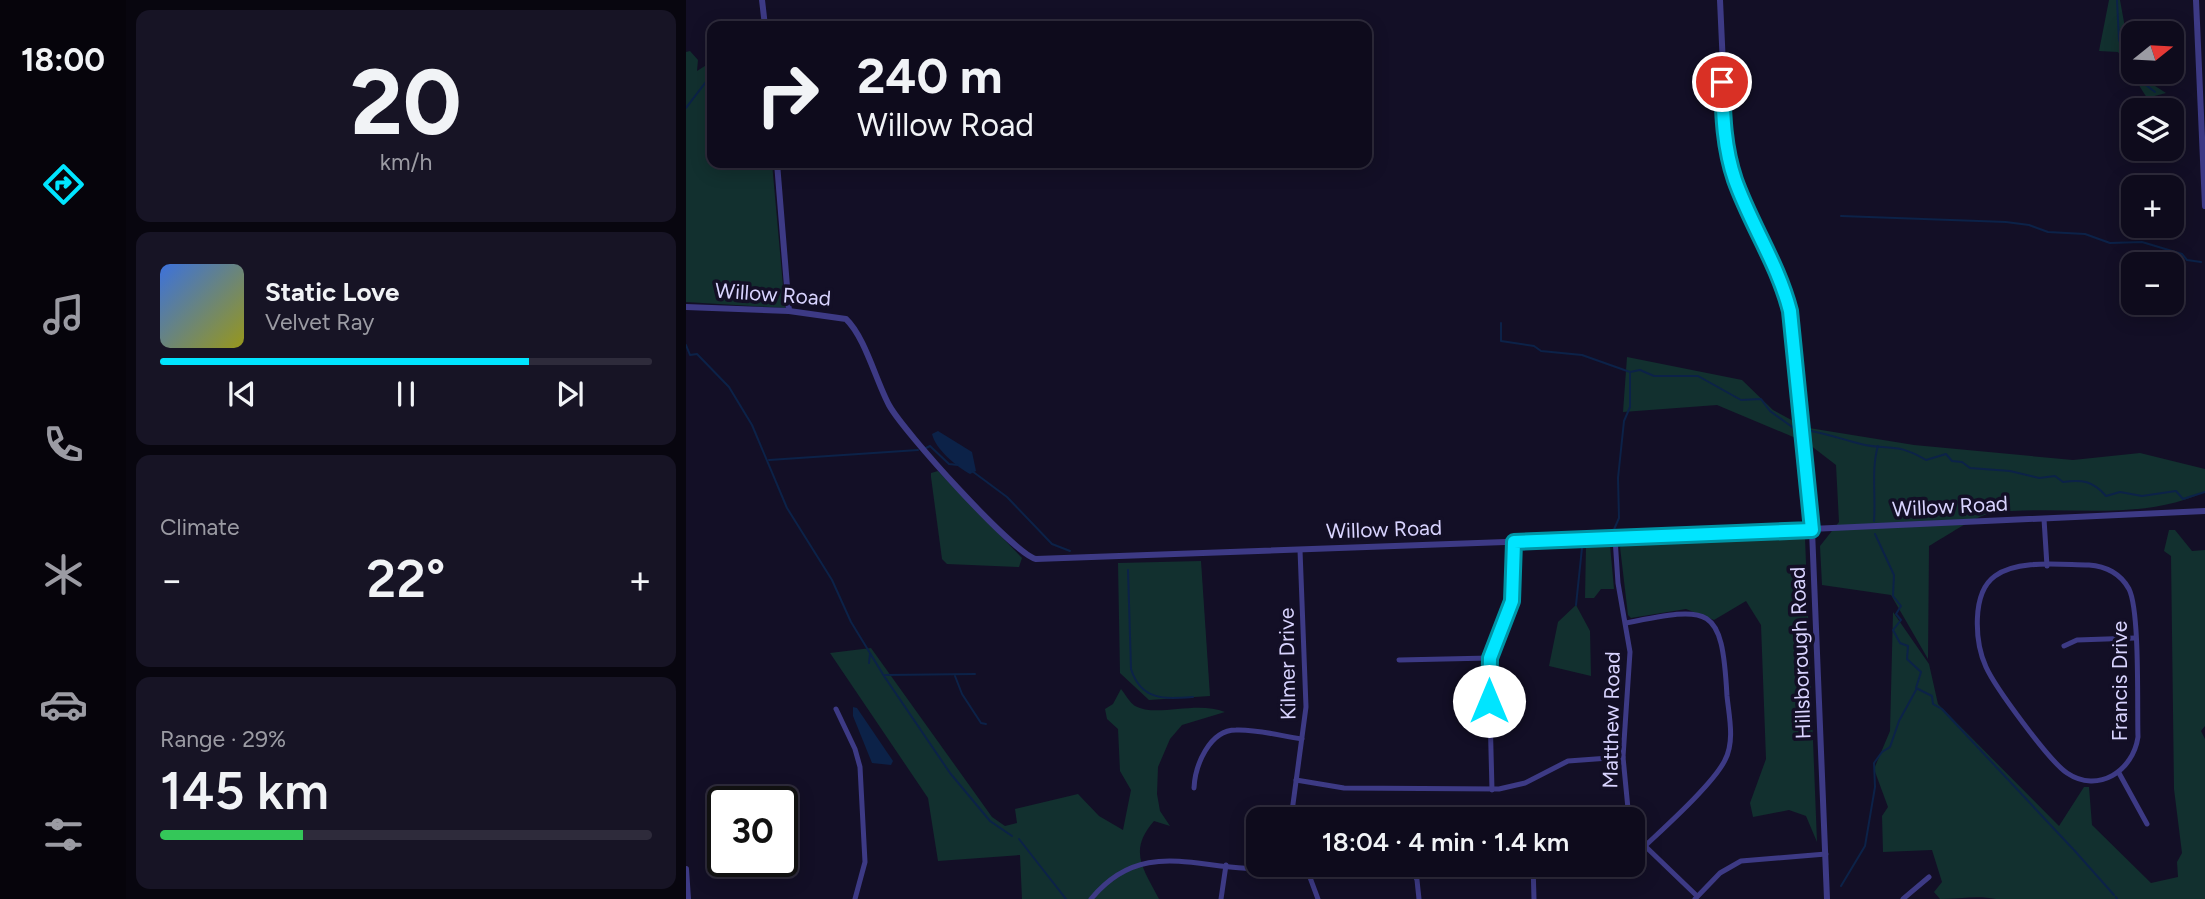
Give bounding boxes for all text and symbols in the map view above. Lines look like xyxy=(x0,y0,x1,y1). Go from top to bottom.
north arrow xyxy=(2121,21,2184,84)
map controls xyxy=(2121,21,2184,315)
text: 18:00 xyxy=(21,41,105,79)
text: 240 m xyxy=(857,46,1003,105)
text: 20 xyxy=(350,48,462,157)
icon: right xyxy=(742,49,833,140)
pin xyxy=(1692,52,1752,112)
icon: arrive xyxy=(1703,63,1741,101)
button: layers xyxy=(2121,98,2184,161)
text: Willow Road xyxy=(857,106,1034,144)
text: km/h xyxy=(380,148,432,176)
icon: directions xyxy=(39,160,88,209)
button: + xyxy=(2121,175,2184,238)
button: − xyxy=(2121,252,2184,315)
text: Static Love xyxy=(265,276,399,308)
street label: Willow Road xyxy=(714,277,832,311)
icon: music xyxy=(39,290,88,339)
text: Velvet Ray xyxy=(265,308,374,336)
icon: previous xyxy=(223,375,261,413)
icon: pause xyxy=(387,375,425,413)
icon: next xyxy=(551,375,589,413)
icon: phone xyxy=(39,420,88,469)
street label: Willow Road xyxy=(1891,490,2009,522)
text: Climate xyxy=(160,513,239,541)
street label: Willow Road xyxy=(1326,514,1442,544)
text: 22° xyxy=(367,548,445,610)
icon: climate xyxy=(39,550,88,599)
text: − xyxy=(160,557,184,603)
text: + xyxy=(628,557,652,603)
street label: Hillsborough Road xyxy=(1784,566,1816,740)
street label: Kilmer Drive xyxy=(1274,608,1300,720)
street label: Francis Drive xyxy=(2107,621,2132,741)
street label: Matthew Road xyxy=(1597,651,1625,789)
position arrow xyxy=(1452,664,1526,738)
icon: car xyxy=(39,680,88,729)
text: Range · 29% xyxy=(160,725,286,753)
text: 145 km xyxy=(160,760,329,822)
speed limit sign: 30 xyxy=(707,786,798,877)
icon: filters xyxy=(39,810,88,859)
text: 18:04 · 4 min · 1.4 km xyxy=(1322,826,1569,858)

